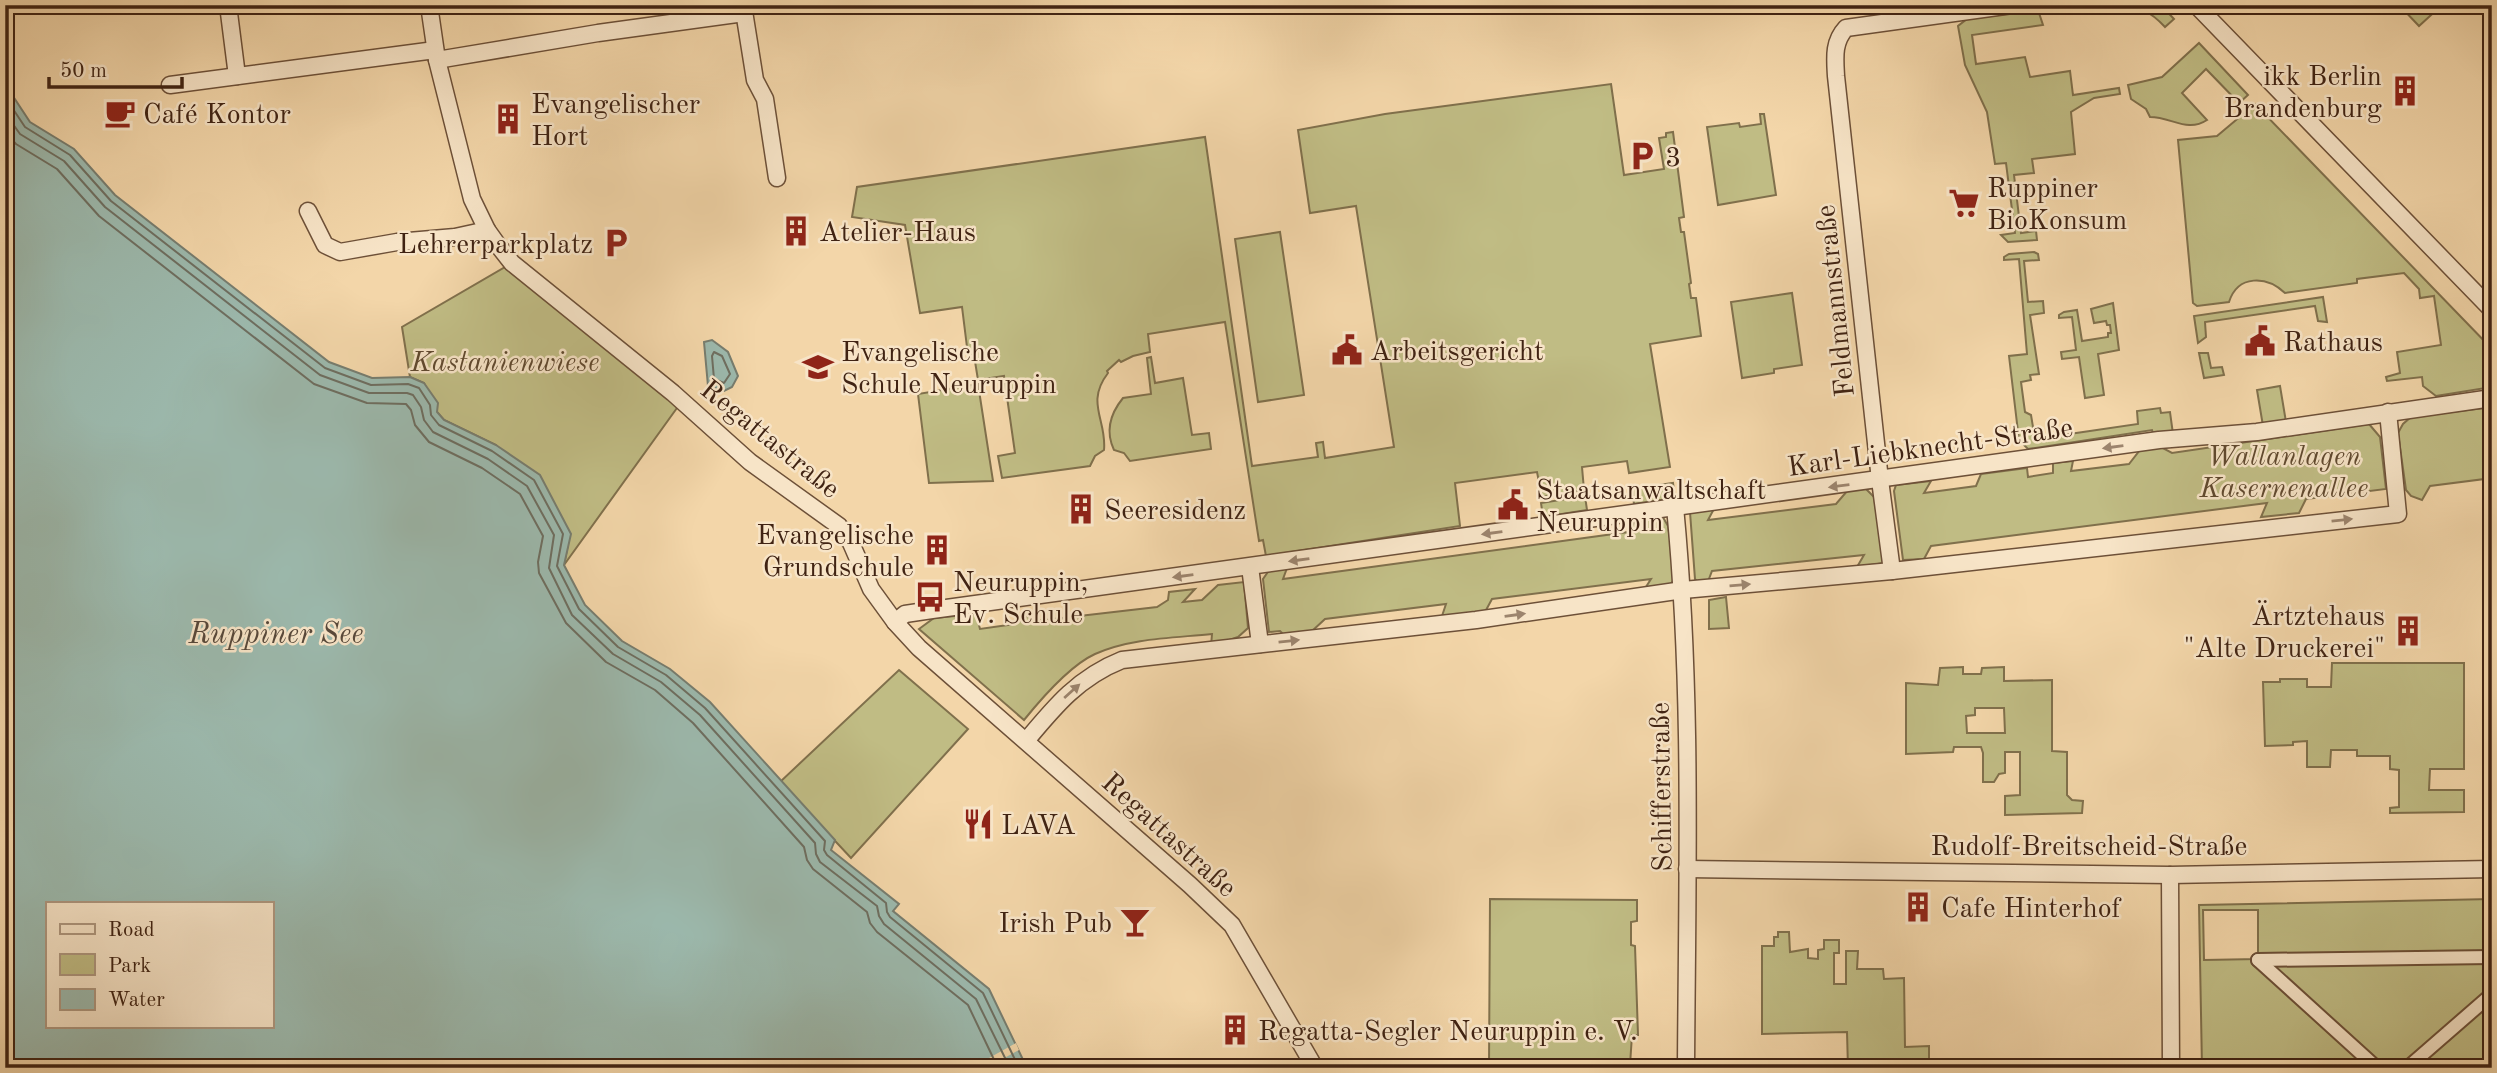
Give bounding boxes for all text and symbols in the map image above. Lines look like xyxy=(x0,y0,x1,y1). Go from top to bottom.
scale bar xyxy=(49,46,182,90)
text: 50 m xyxy=(60,61,107,82)
place label: ikk Berlin Brandenburg xyxy=(2224,64,2382,124)
building icon: ikk Berlin Brandenburg xyxy=(2388,74,2422,108)
place label: Evangelischer Hort xyxy=(531,92,700,152)
cafe icon: Café Kontor xyxy=(103,96,137,130)
place label: Café Kontor xyxy=(143,102,291,130)
building icon: Evangelischer Hort xyxy=(491,102,525,136)
parking icon: 3 xyxy=(1625,139,1659,173)
place label: 3 xyxy=(1665,145,1681,173)
place label: Ruppiner BioKonsum xyxy=(1987,176,2127,236)
supermarket icon: Ruppiner BioKonsum xyxy=(1947,186,1981,220)
street label: Feldmannstraße xyxy=(1813,203,1861,398)
building icon: Atelier-Haus xyxy=(779,214,813,248)
place label: Atelier-Haus xyxy=(819,220,976,248)
parking icon: Lehrerparkplatz xyxy=(599,226,633,260)
place label: Lehrerparkplatz xyxy=(398,232,593,260)
public building icon: Rathaus xyxy=(2243,324,2277,358)
place label: Rathaus xyxy=(2283,330,2383,358)
public building icon: Arbeitsgericht xyxy=(1330,333,1364,367)
place label: Arbeitsgericht xyxy=(1370,339,1544,367)
place label: Evangelische Schule Neuruppin xyxy=(841,340,1057,400)
park label: Kastanienwiese xyxy=(410,350,599,378)
school or university icon: Evangelische Schule Neuruppin xyxy=(801,350,835,384)
street label: Regattastraße xyxy=(694,376,844,505)
street label: Karl-Liebknecht-Straße xyxy=(1786,415,2075,483)
one-way arrow xyxy=(2102,442,2124,453)
park label: Wallanlagen Kasernenallee xyxy=(2198,444,2369,504)
place label: Staatsanwaltschaft Neuruppin xyxy=(1536,478,1766,538)
one-way arrow xyxy=(1828,480,1850,491)
public building icon: Staatsanwaltschaft Neuruppin xyxy=(1496,488,1530,522)
building icon: Seeresidenz xyxy=(1064,492,1098,526)
place label: Seeresidenz xyxy=(1104,498,1246,526)
one-way arrow xyxy=(2331,514,2353,525)
place label: Evangelische Grundschule xyxy=(756,523,914,583)
one-way arrow xyxy=(1481,527,1503,538)
building icon: Evangelische Grundschule xyxy=(920,533,954,567)
one-way arrow xyxy=(1288,555,1310,566)
place label: Neuruppin, Ev. Schule xyxy=(953,570,1088,630)
one-way arrow xyxy=(1172,571,1194,582)
one-way arrow xyxy=(1729,579,1751,590)
bus stop icon: Neuruppin, Ev. Schule xyxy=(913,580,947,614)
place label: Ärtztehaus "Alte Druckerei" xyxy=(2184,600,2385,664)
one-way arrow xyxy=(1504,609,1526,620)
building icon: Ärtztehaus "Alte Druckerei" xyxy=(2391,614,2425,648)
water label: Ruppiner See xyxy=(187,620,364,650)
one-way arrow xyxy=(1278,635,1300,646)
one-way arrow xyxy=(1063,683,1081,699)
street label: Schifferstraße xyxy=(1648,702,1678,872)
street label: Regattastraße xyxy=(1095,769,1241,904)
restaurant icon: LAVA xyxy=(961,807,995,841)
place label: LAVA xyxy=(1001,813,1076,841)
street label: Rudolf-Breitscheid-Straße xyxy=(1931,834,2247,862)
building icon: Cafe Hinterhof xyxy=(1901,890,1935,924)
place label: Cafe Hinterhof xyxy=(1941,896,2123,924)
legend xyxy=(46,902,273,1028)
bar icon: Irish Pub xyxy=(1118,905,1152,939)
place label: Irish Pub xyxy=(998,911,1112,939)
text: Road xyxy=(108,920,155,941)
text: Park xyxy=(108,956,151,977)
text: Water xyxy=(108,990,165,1011)
building icon: Regatta-Segler Neuruppin e. V. xyxy=(1218,1013,1252,1047)
place label: Regatta-Segler Neuruppin e. V. xyxy=(1258,1019,1638,1047)

